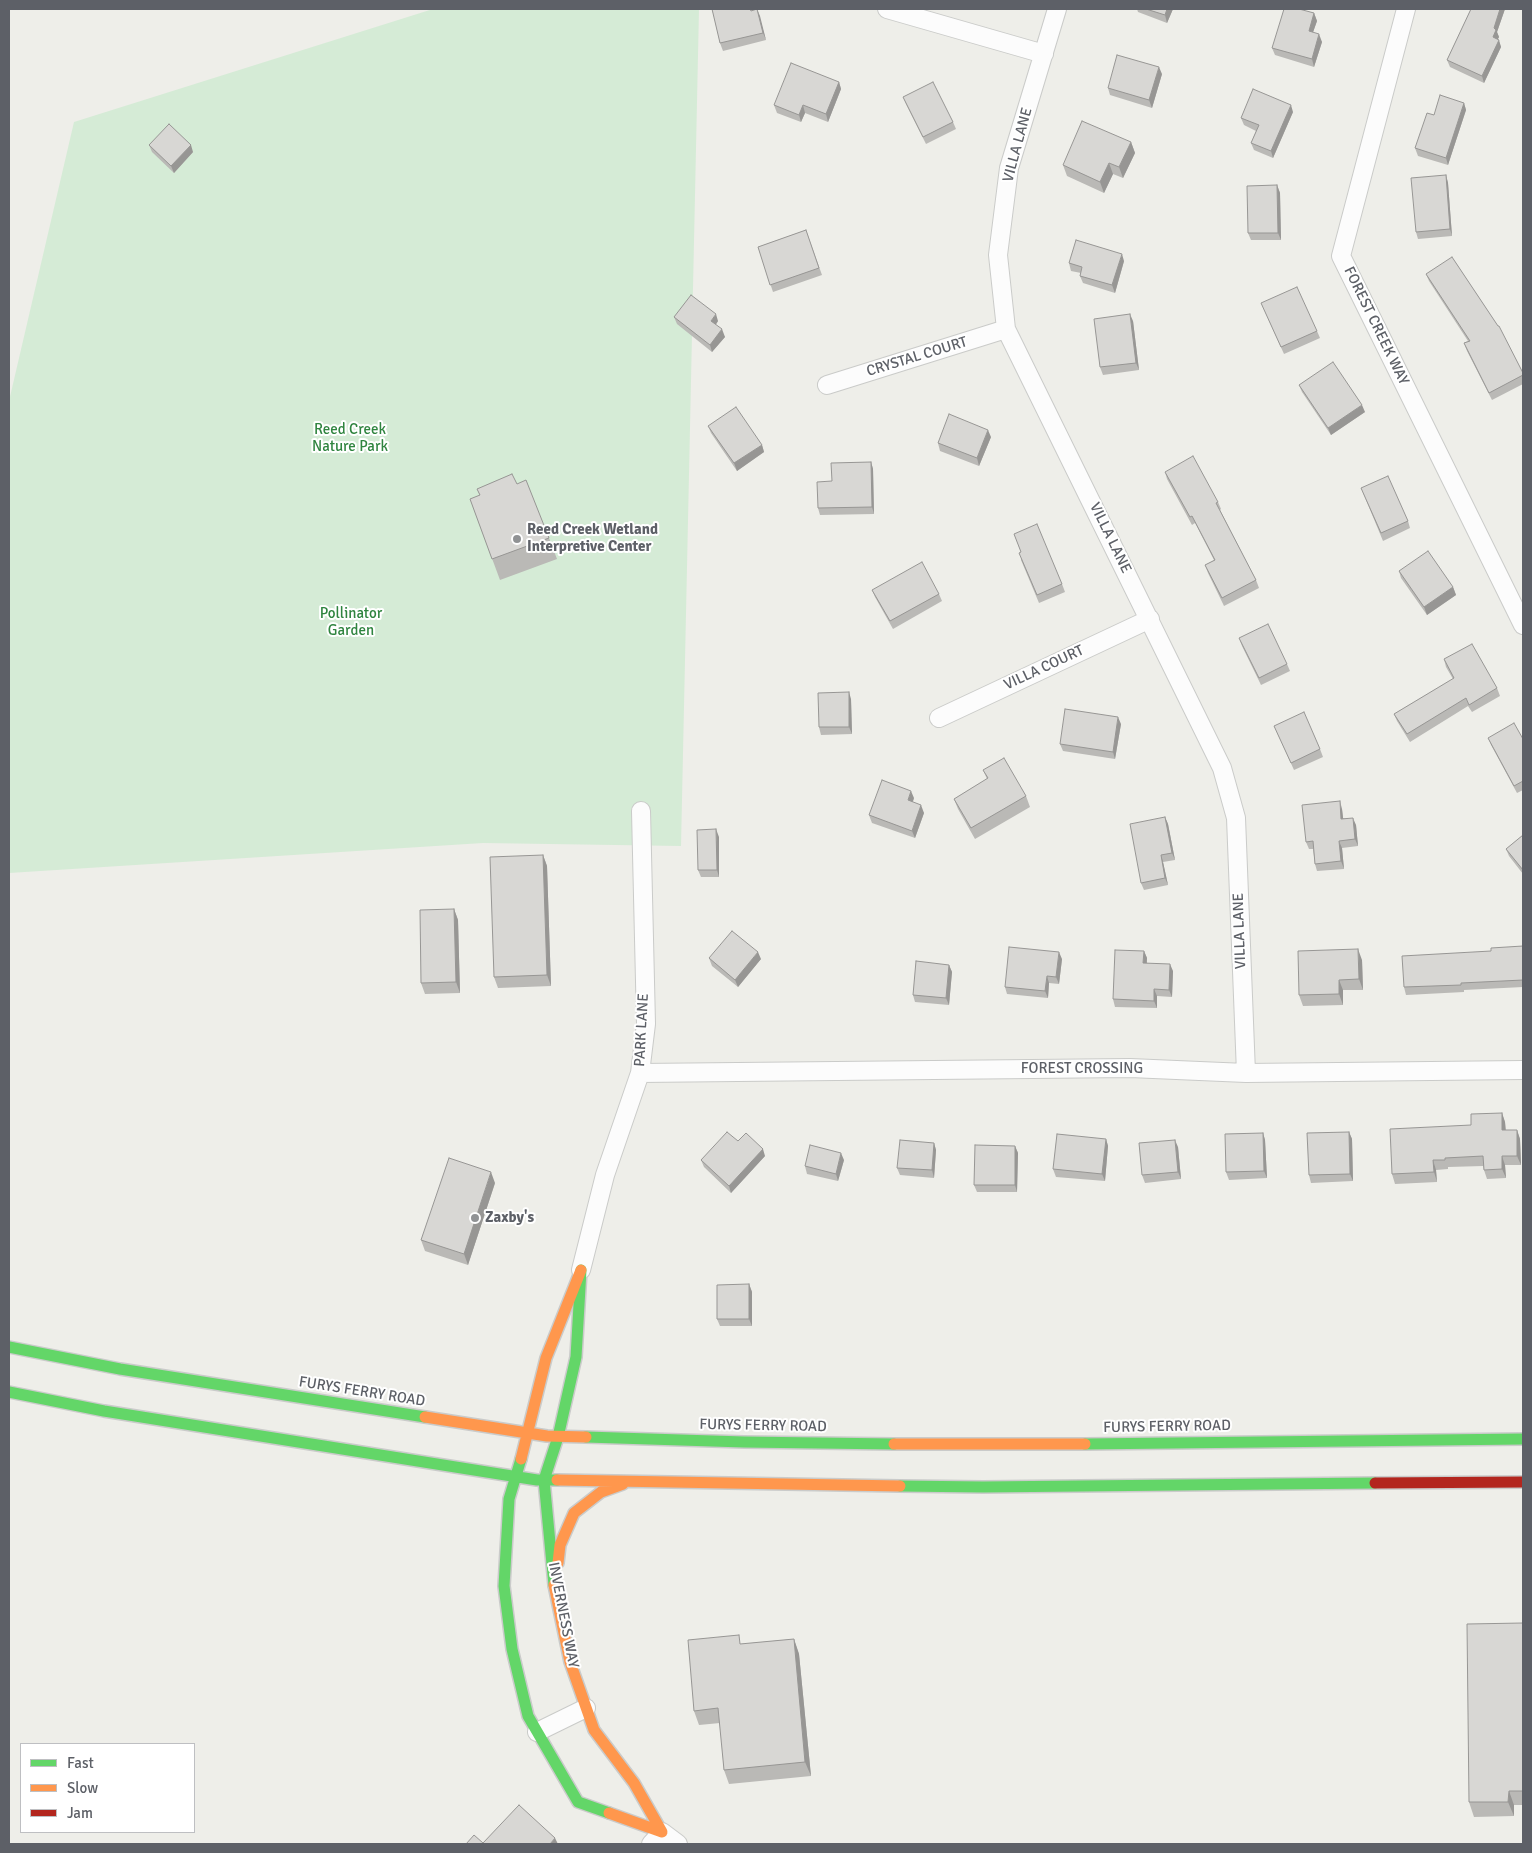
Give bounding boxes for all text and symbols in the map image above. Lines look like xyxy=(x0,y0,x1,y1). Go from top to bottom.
street label: VILLA LANE xyxy=(999,106,1037,184)
street label: FOREST CREEK WAY xyxy=(1340,264,1412,388)
street label: CRYSTAL COURT xyxy=(864,333,970,381)
park label: Reed Creek Nature Park xyxy=(312,421,388,456)
street label: VILLA LANE xyxy=(1085,500,1135,576)
place label: Reed Creek Wetland Interpretive Center xyxy=(527,521,658,556)
marker: Reed Creek Wetland Interpretive Center xyxy=(511,533,523,545)
park label: Pollinator Garden xyxy=(320,605,382,640)
street label: VILLA COURT xyxy=(1001,642,1087,694)
street label: VILLA LANE xyxy=(1230,893,1250,969)
street label: PARK LANE xyxy=(631,993,653,1067)
street label: FOREST CROSSING xyxy=(1021,1060,1143,1078)
place label: Zaxby's xyxy=(485,1209,534,1227)
marker: Zaxby's xyxy=(469,1212,481,1224)
street label: FURYS FERRY ROAD xyxy=(298,1373,426,1411)
street label: FURYS FERRY ROAD xyxy=(699,1416,827,1436)
street label: FURYS FERRY ROAD xyxy=(1103,1417,1231,1437)
street label: INVERNESS WAY xyxy=(544,1560,582,1670)
legend xyxy=(20,1743,195,1833)
text: Fast xyxy=(67,1754,94,1772)
text: Slow xyxy=(67,1779,98,1797)
text: Jam xyxy=(67,1804,93,1822)

